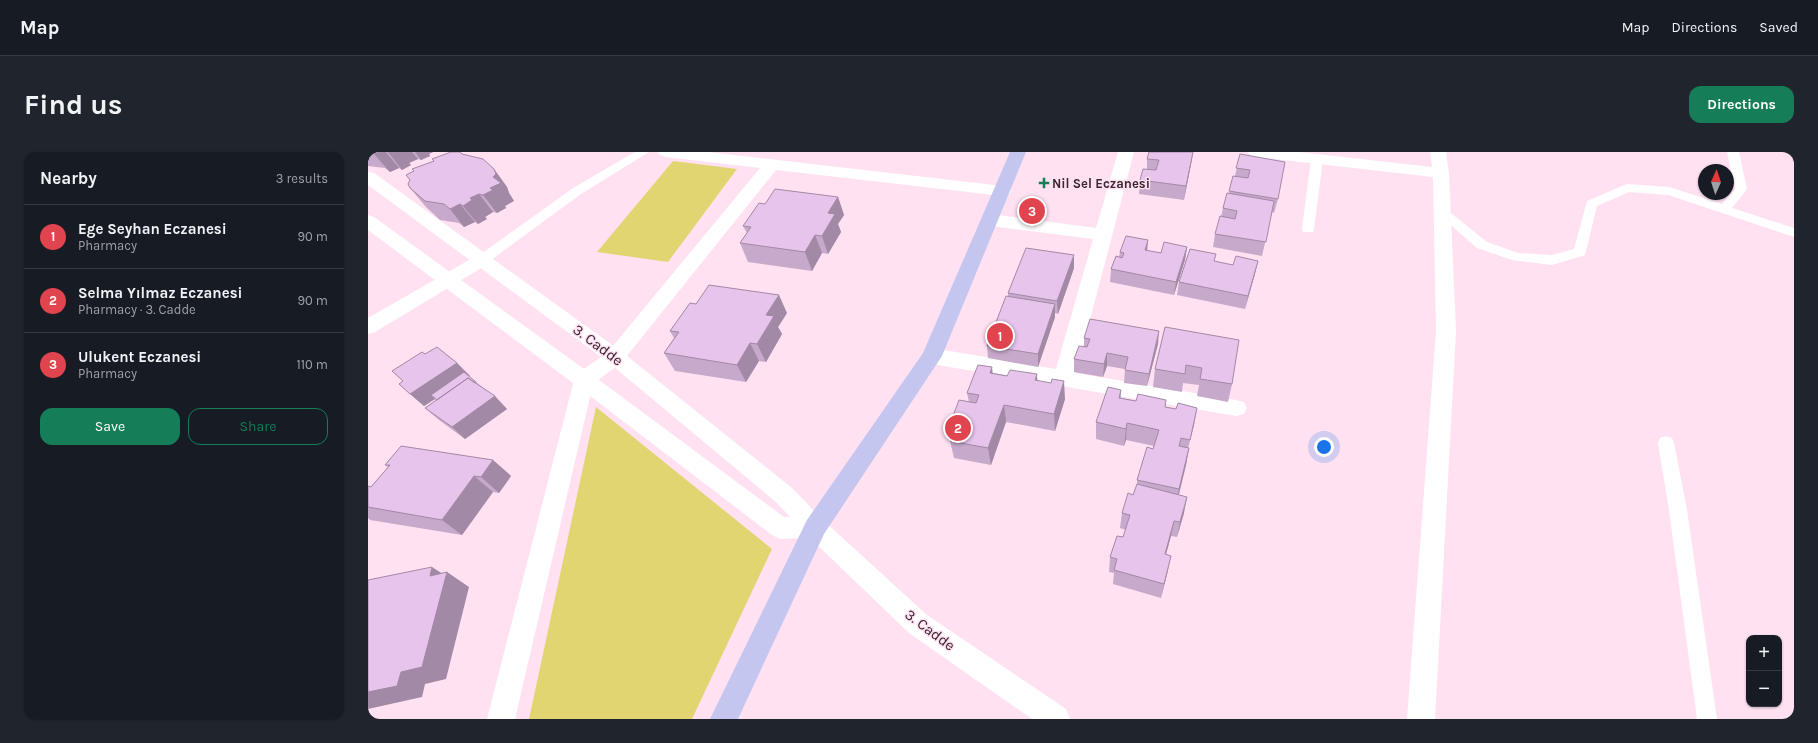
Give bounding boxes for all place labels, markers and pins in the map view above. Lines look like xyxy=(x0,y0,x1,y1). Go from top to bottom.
place label: Nil Sel Eczanesi xyxy=(1052,176,1150,191)
marker: Nil Sel Eczanesi xyxy=(1039,178,1049,188)
pin: 3 xyxy=(1019,196,1045,226)
pin: 1 xyxy=(987,321,1013,351)
pin: 2 xyxy=(945,413,971,443)

